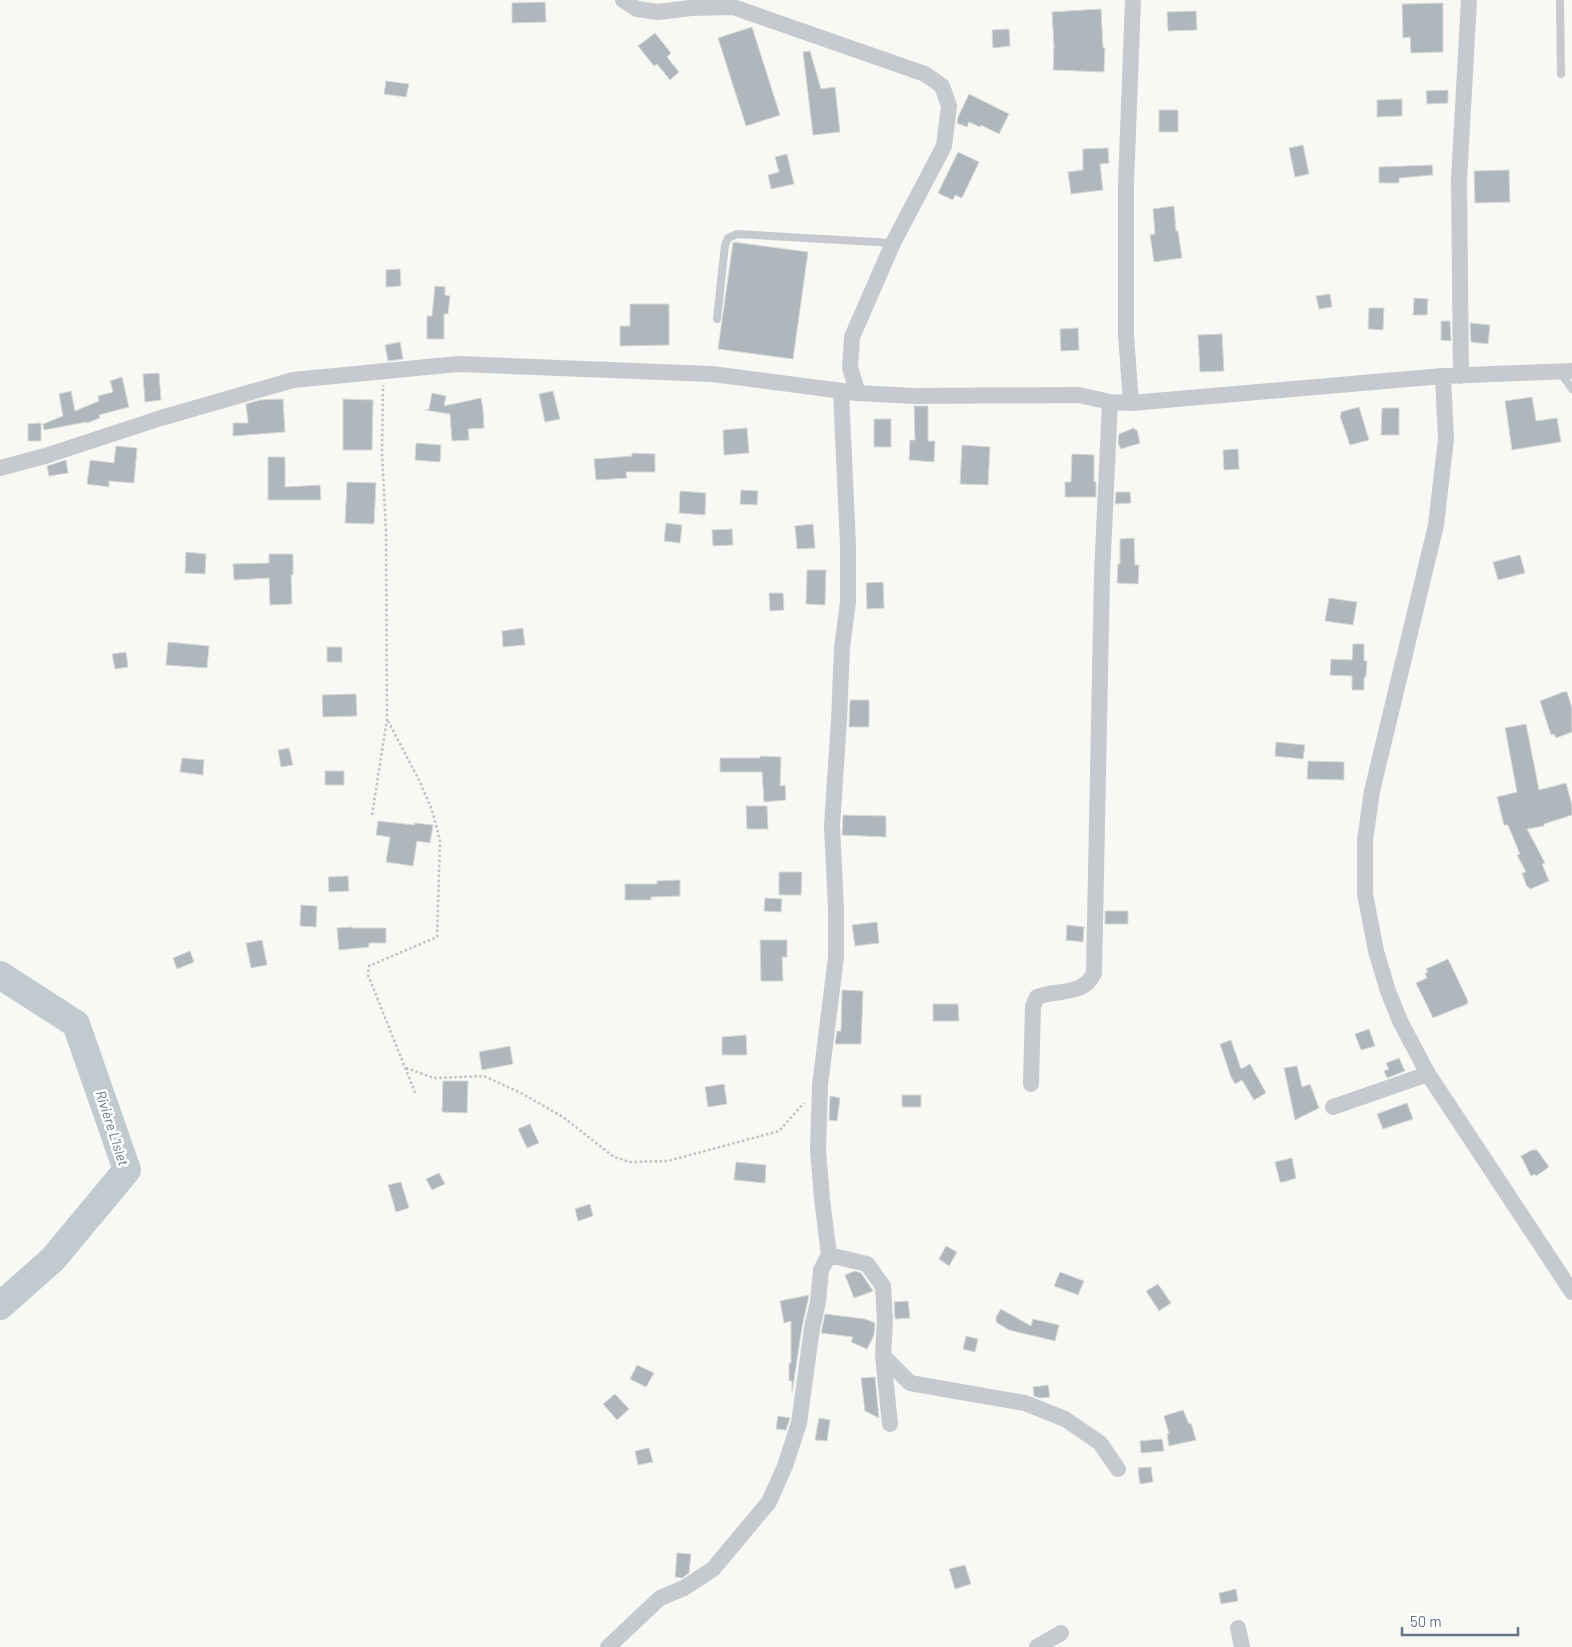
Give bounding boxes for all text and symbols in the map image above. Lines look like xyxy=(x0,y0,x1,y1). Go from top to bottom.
water label: Rivière L'Islet xyxy=(92,1088,133,1168)
scale bar xyxy=(1402,1604,1518,1636)
text: 50 m xyxy=(1410,1612,1442,1630)

